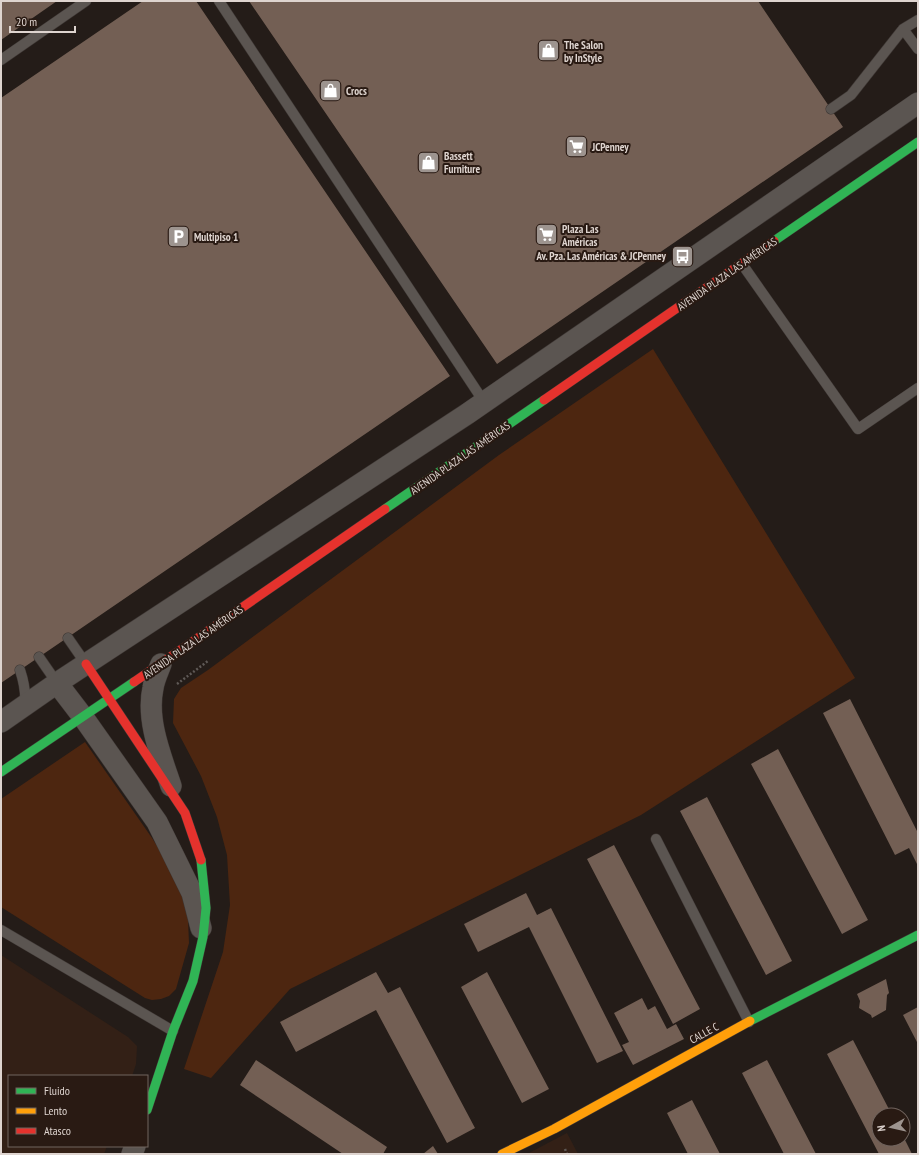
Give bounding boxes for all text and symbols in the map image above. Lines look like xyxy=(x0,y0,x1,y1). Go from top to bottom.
scale bar xyxy=(10,8,75,34)
text: 20 m xyxy=(16,14,37,29)
shop icon: The Salon by InStyle xyxy=(536,38,562,64)
place label: The Salon by InStyle xyxy=(564,38,603,65)
shop icon: Crocs xyxy=(318,78,344,104)
place label: Crocs xyxy=(346,84,367,98)
supermarket icon: JCPenney xyxy=(563,134,589,160)
place label: JCPenney xyxy=(591,140,629,154)
shop icon: Bassett Furniture xyxy=(416,149,442,175)
place label: Bassett Furniture xyxy=(444,149,480,176)
supermarket icon: Plaza Las Américas xyxy=(534,222,560,248)
place label: Plaza Las Américas xyxy=(561,222,599,249)
parking icon: Multipiso 1 xyxy=(165,224,191,250)
place label: Multipiso 1 xyxy=(194,230,238,244)
street label: AVENIDA PLAZA LAS AMÉRICAS xyxy=(675,234,780,314)
bus stop icon: Av. Pza. Las Américas & JCPenney xyxy=(669,243,695,269)
place label: Av. Pza. Las Américas & JCPenney xyxy=(536,249,667,263)
street label: AVENIDA PLAZA LAS AMÉRICAS xyxy=(408,418,513,498)
street label: AVENIDA PLAZA LAS AMÉRICAS xyxy=(141,602,246,682)
street label: CALLE C xyxy=(687,1019,721,1047)
legend xyxy=(8,1075,148,1147)
text: Fluido xyxy=(44,1083,70,1098)
text: Lento xyxy=(44,1103,67,1118)
north arrow xyxy=(871,1107,911,1147)
text: Atasco xyxy=(44,1123,71,1138)
text: N xyxy=(874,1124,888,1132)

